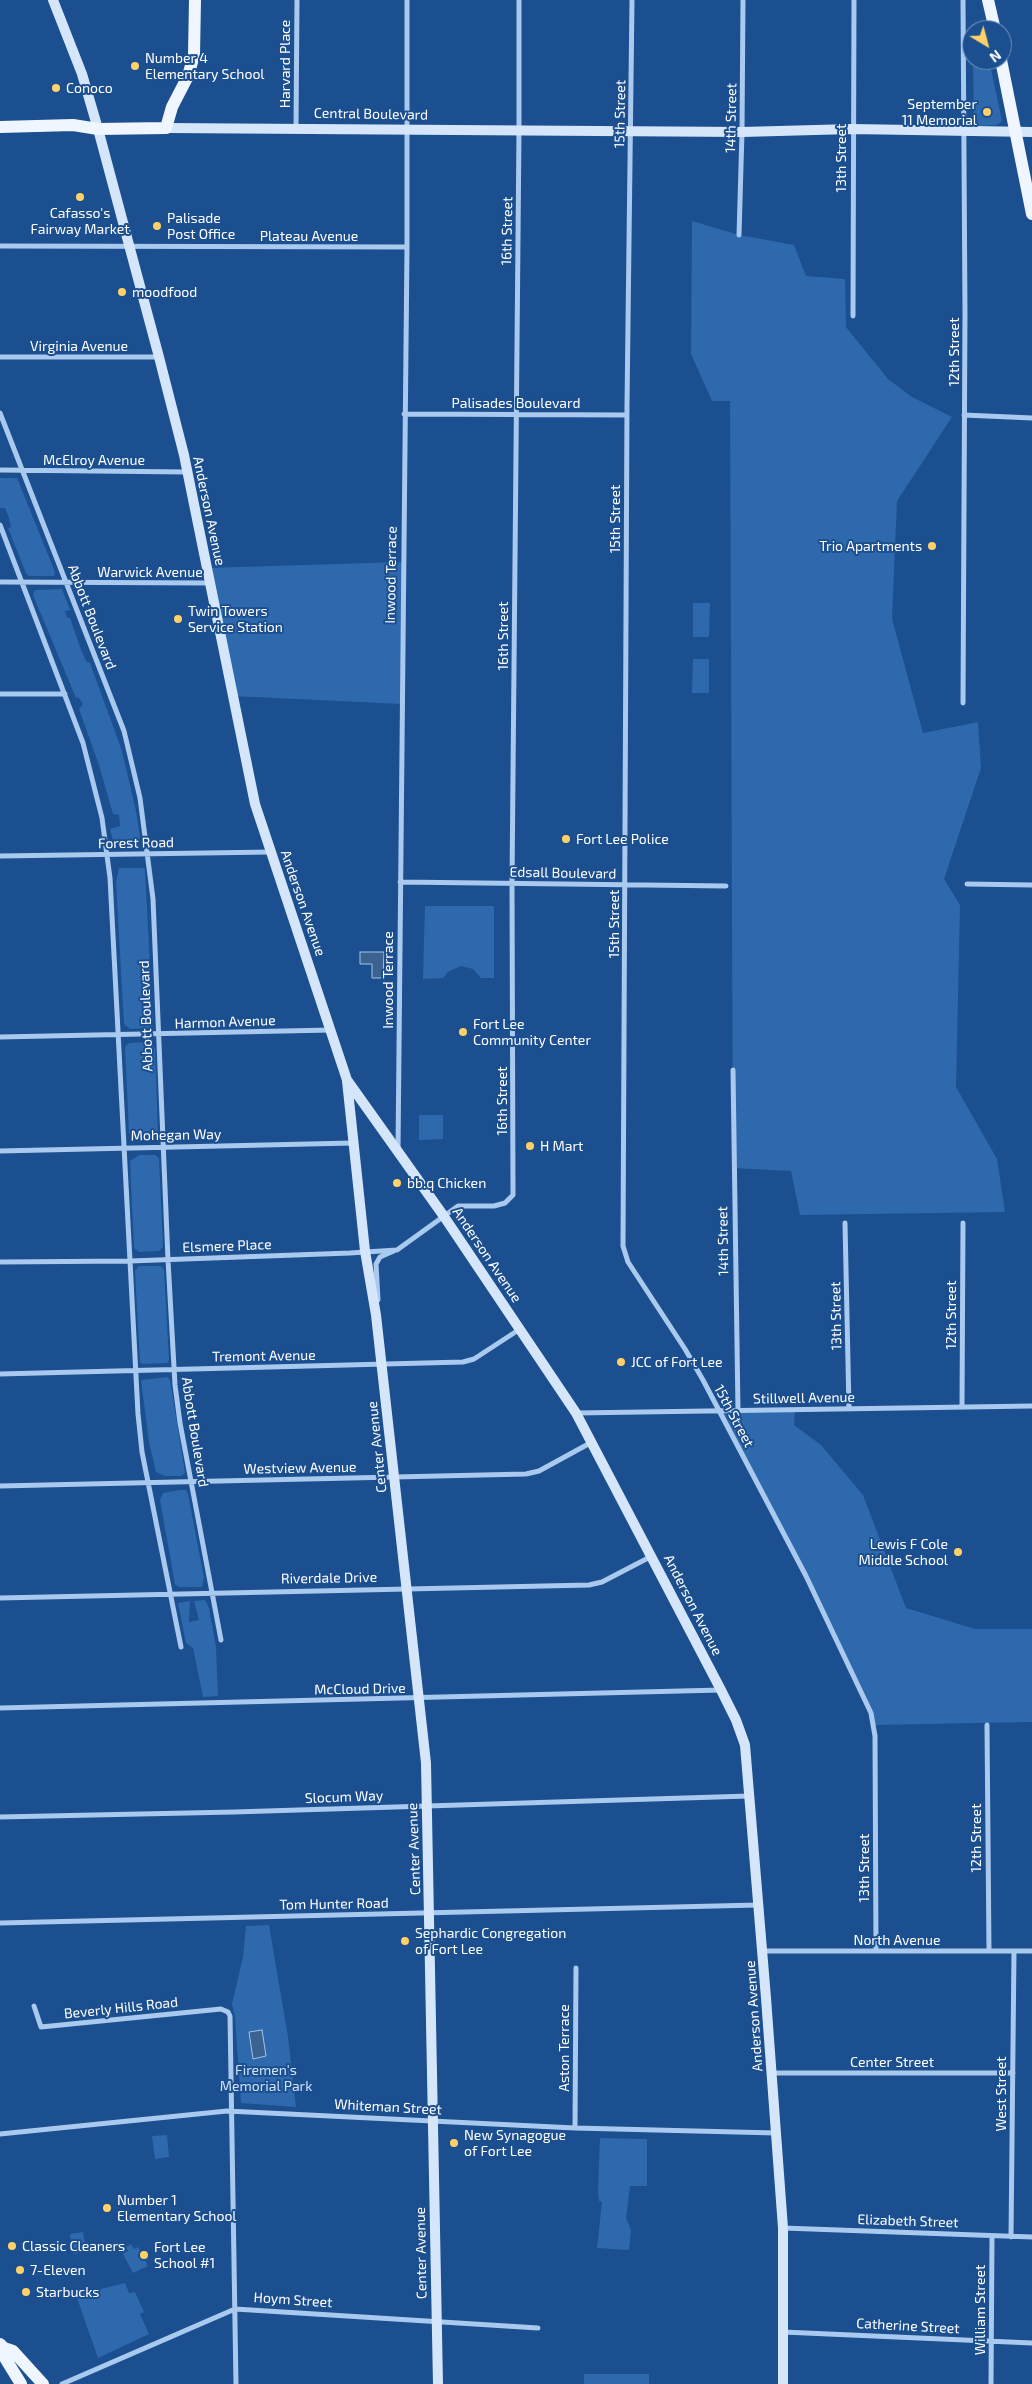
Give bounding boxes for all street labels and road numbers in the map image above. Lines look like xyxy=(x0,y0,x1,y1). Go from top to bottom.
street label: Harvard Place xyxy=(277,20,293,108)
street label: 15th Street xyxy=(611,80,629,148)
street label: 14th Street xyxy=(722,83,740,153)
street label: Central Boulevard xyxy=(314,105,428,123)
street label: 13th Street xyxy=(833,124,849,192)
street label: 16th Street xyxy=(498,196,516,266)
street label: Plateau Avenue xyxy=(260,228,358,244)
street label: 12th Street xyxy=(946,318,962,386)
street label: Virginia Avenue xyxy=(30,338,128,354)
street label: Palisades Boulevard xyxy=(452,395,580,411)
street label: McElroy Avenue xyxy=(43,452,145,468)
street label: Anderson Avenue xyxy=(189,455,229,567)
street label: 15th Street xyxy=(607,485,623,553)
street label: Inwood Terrace xyxy=(382,526,400,624)
street label: Abbott Boulevard xyxy=(64,562,120,672)
street label: Warwick Avenue xyxy=(97,564,203,580)
street label: 16th Street xyxy=(495,601,511,671)
street label: Forest Road xyxy=(98,834,174,852)
street label: Anderson Avenue xyxy=(277,848,329,958)
street label: Edsall Boulevard xyxy=(509,864,617,882)
street label: 15th Street xyxy=(606,890,622,958)
street label: Inwood Terrace xyxy=(380,931,396,1029)
street label: Abbott Boulevard xyxy=(136,960,156,1072)
street label: Harmon Avenue xyxy=(174,1012,276,1032)
street label: 16th Street xyxy=(494,1066,510,1136)
street label: Mohegan Way xyxy=(130,1126,222,1144)
street label: Anderson Avenue xyxy=(449,1204,525,1306)
street label: 14th Street xyxy=(714,1206,732,1276)
street label: Elsmere Place xyxy=(182,1236,272,1256)
street label: 13th Street xyxy=(827,1281,845,1351)
street label: 12th Street xyxy=(943,1281,959,1349)
street label: Tremont Avenue xyxy=(212,1347,316,1365)
street label: Abbott Boulevard xyxy=(178,1376,212,1488)
street label: 15th Street xyxy=(710,1382,758,1450)
street label: Stillwell Avenue xyxy=(753,1389,855,1407)
street label: Center Avenue xyxy=(364,1400,390,1494)
street label: Westview Avenue xyxy=(243,1459,357,1477)
street label: Anderson Avenue xyxy=(660,1552,726,1658)
street label: Riverdale Drive xyxy=(281,1569,377,1587)
street label: McCloud Drive xyxy=(314,1680,406,1698)
street label: Slocum Way xyxy=(305,1787,383,1807)
street label: Center Avenue xyxy=(404,1803,424,1895)
street label: 12th Street xyxy=(968,1804,984,1872)
street label: 13th Street xyxy=(856,1834,872,1902)
street label: Tom Hunter Road xyxy=(279,1895,389,1913)
street label: North Avenue xyxy=(854,1932,940,1948)
street label: Anderson Avenue xyxy=(742,1960,766,2072)
street label: Beverly Hills Road xyxy=(63,1994,179,2022)
street label: Aston Terrace xyxy=(556,2004,572,2092)
street label: Center Street xyxy=(850,2054,934,2070)
street label: West Street xyxy=(993,2056,1009,2132)
street label: Whiteman Street xyxy=(334,2096,442,2118)
street label: Center Avenue xyxy=(412,2207,430,2299)
street label: Elizabeth Street xyxy=(857,2211,959,2231)
street label: William Street xyxy=(972,2265,988,2355)
street label: Hoym Street xyxy=(253,2289,333,2311)
street label: Catherine Street xyxy=(856,2315,960,2337)

